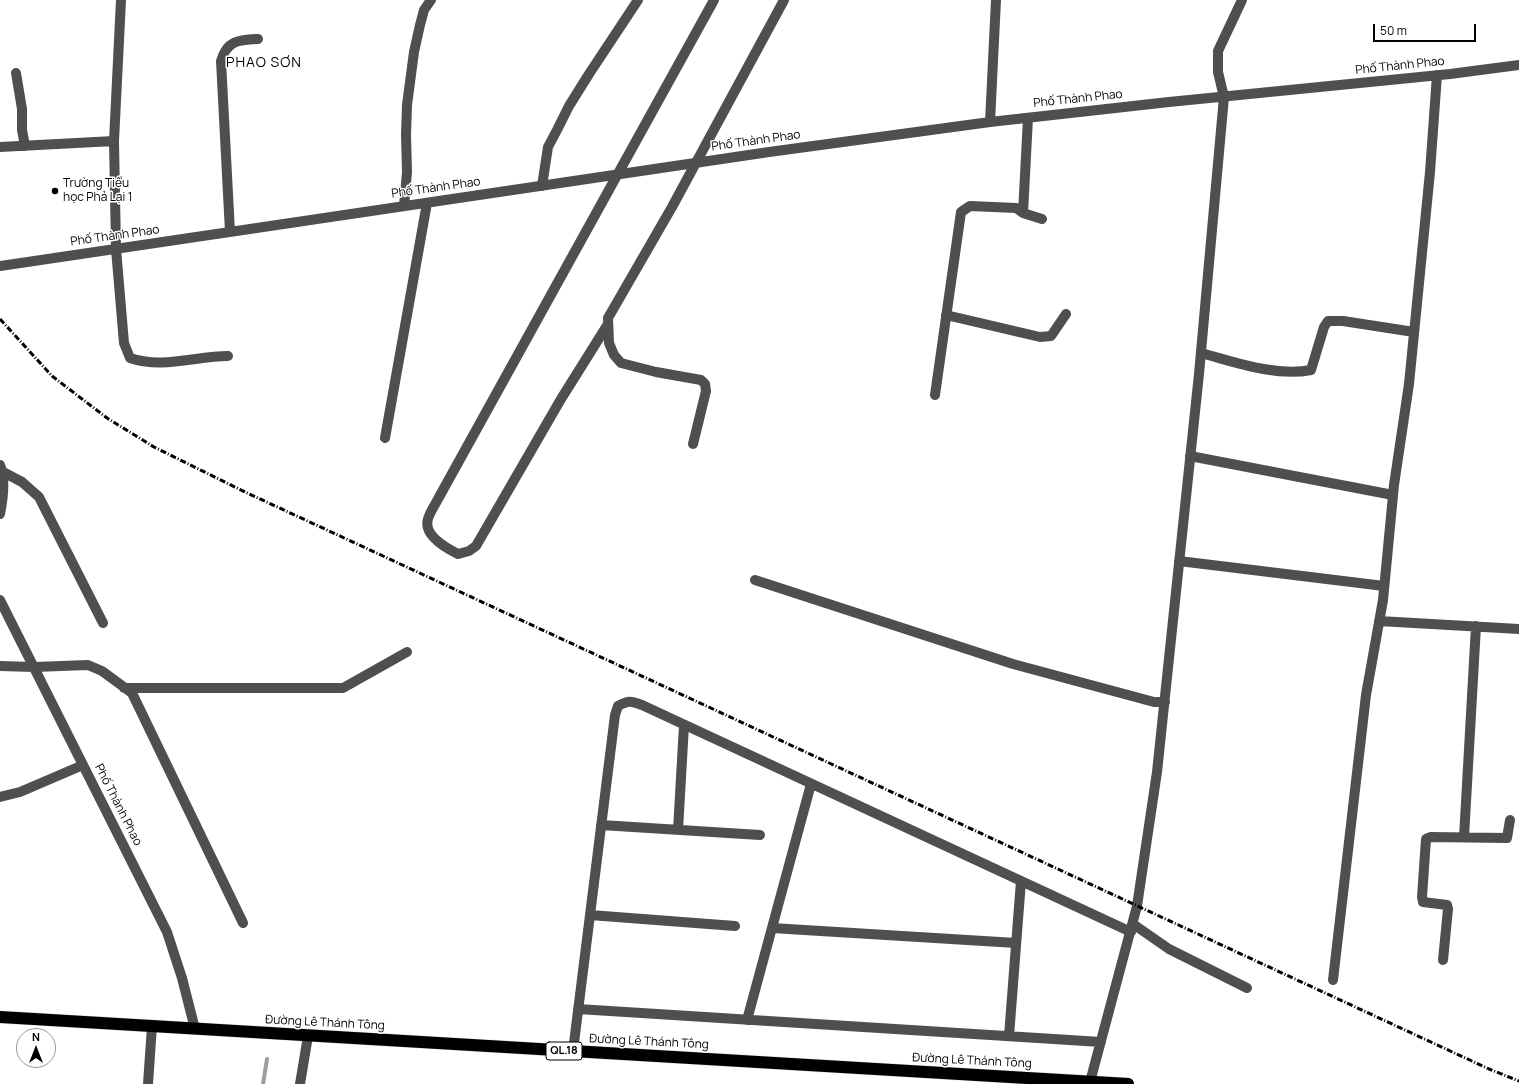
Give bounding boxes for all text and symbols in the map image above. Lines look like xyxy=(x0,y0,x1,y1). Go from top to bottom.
scale bar xyxy=(1375,16,1478,42)
text: 50 m xyxy=(1380,22,1407,39)
street label: Phố Thành Phao xyxy=(1355,54,1445,78)
district label: PHAO SƠN xyxy=(226,55,302,71)
street label: Phố Thành Phao xyxy=(1033,87,1123,111)
street label: Phố Thành Phao xyxy=(711,128,801,154)
street label: Phố Thành Phao xyxy=(391,175,481,201)
place label: Trường Tiểu học Phả Lại 1 xyxy=(63,177,132,205)
marker: Trường Tiểu học Phả Lại 1 xyxy=(50,186,60,196)
street label: Phố Thành Phao xyxy=(70,223,160,249)
street label: Phố Thành Phao xyxy=(91,762,145,848)
street label: Đường Lê Thánh Tông xyxy=(265,1013,385,1033)
north arrow xyxy=(16,1028,56,1068)
text: N xyxy=(32,1029,40,1044)
street label: Đường Lê Thánh Tông xyxy=(589,1032,709,1052)
road number: QL.18 xyxy=(546,1042,582,1060)
street label: Đường Lê Thánh Tông xyxy=(912,1051,1032,1071)

